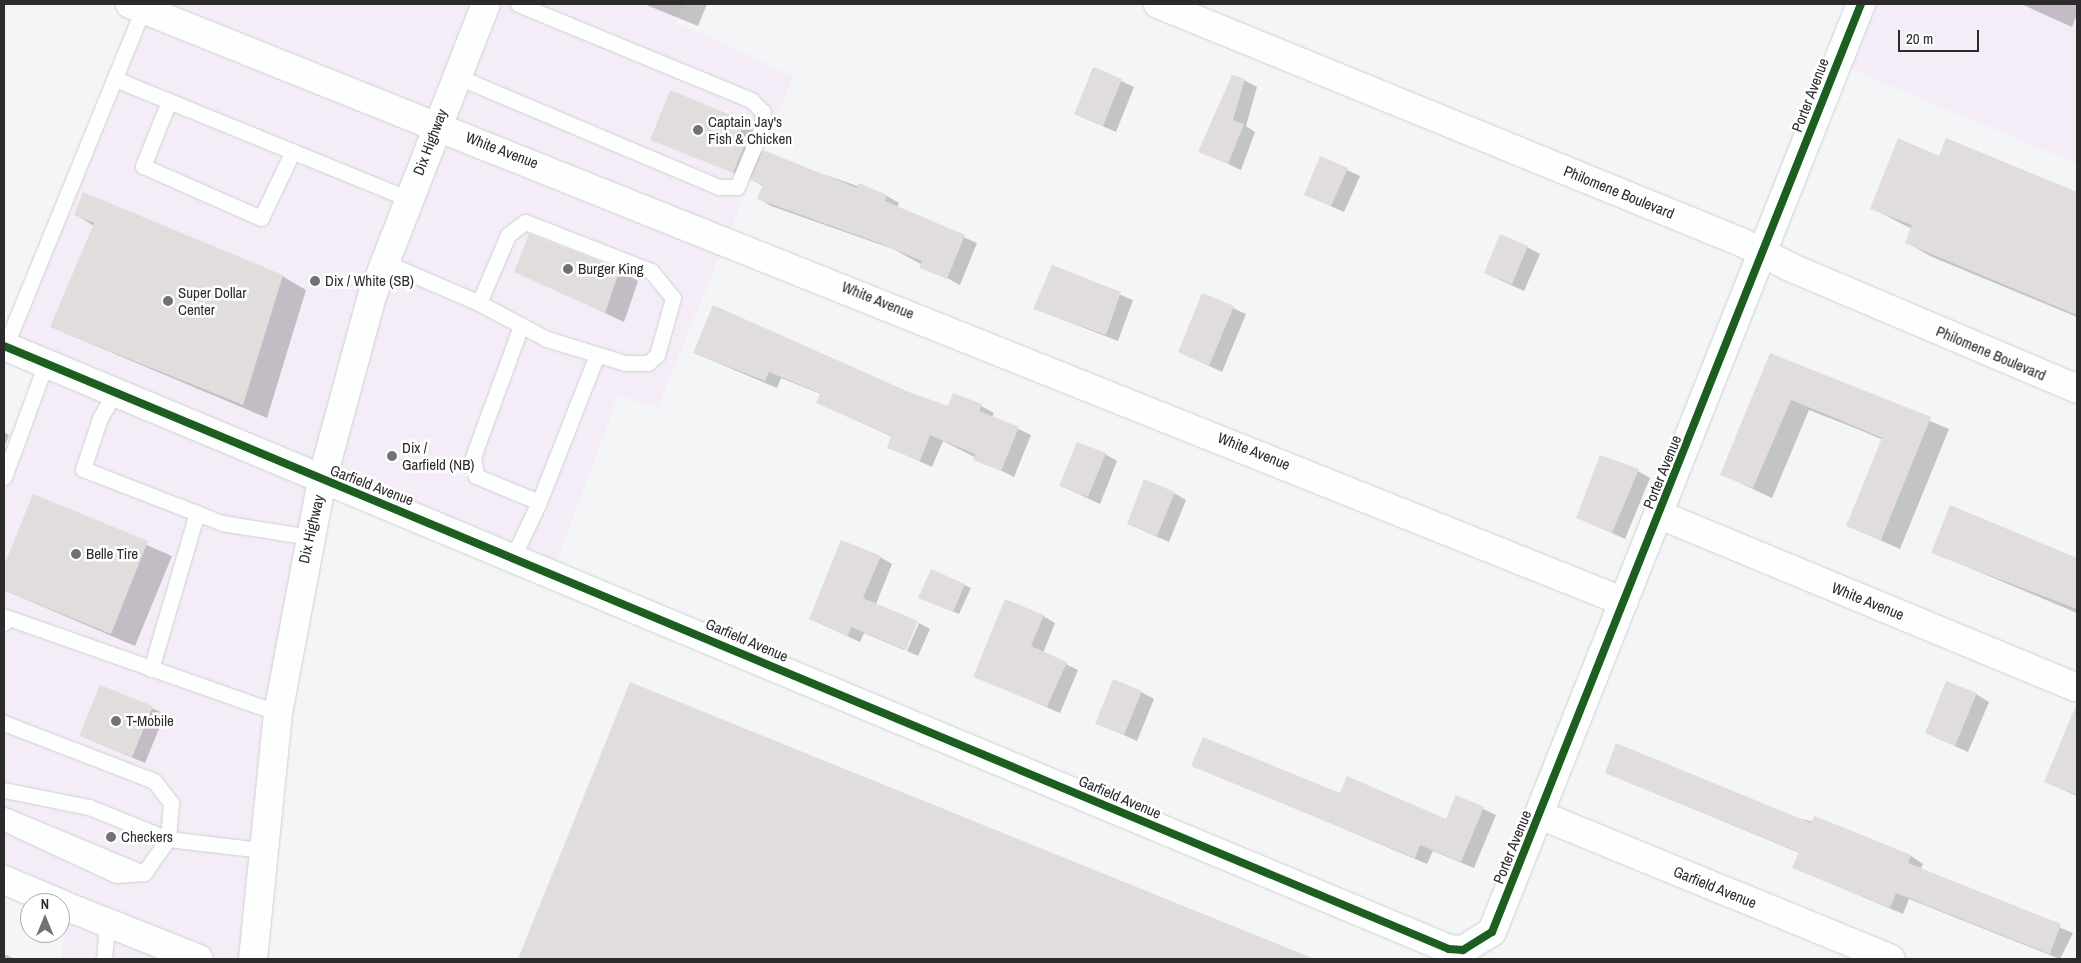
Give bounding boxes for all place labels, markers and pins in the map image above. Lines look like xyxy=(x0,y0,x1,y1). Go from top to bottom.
place label: Captain Jay's Fish & Chicken xyxy=(708,112,792,147)
marker: Captain Jay's Fish & Chicken xyxy=(692,124,704,136)
place label: Burger King xyxy=(578,260,644,278)
marker: Burger King xyxy=(562,263,574,275)
place label: Dix / White (SB) xyxy=(325,272,414,290)
marker: Dix / White (SB) xyxy=(309,275,321,287)
place label: Super Dollar Center xyxy=(178,283,246,318)
marker: Super Dollar Center xyxy=(162,295,174,307)
place label: Dix / Garfield (NB) xyxy=(402,438,474,473)
marker: Dix / Garfield (NB) xyxy=(386,450,398,462)
place label: Belle Tire xyxy=(86,545,138,563)
marker: Belle Tire xyxy=(70,548,82,560)
place label: T-Mobile xyxy=(126,712,174,730)
marker: T-Mobile xyxy=(110,715,122,727)
place label: Checkers xyxy=(121,828,173,846)
marker: Checkers xyxy=(105,831,117,843)

